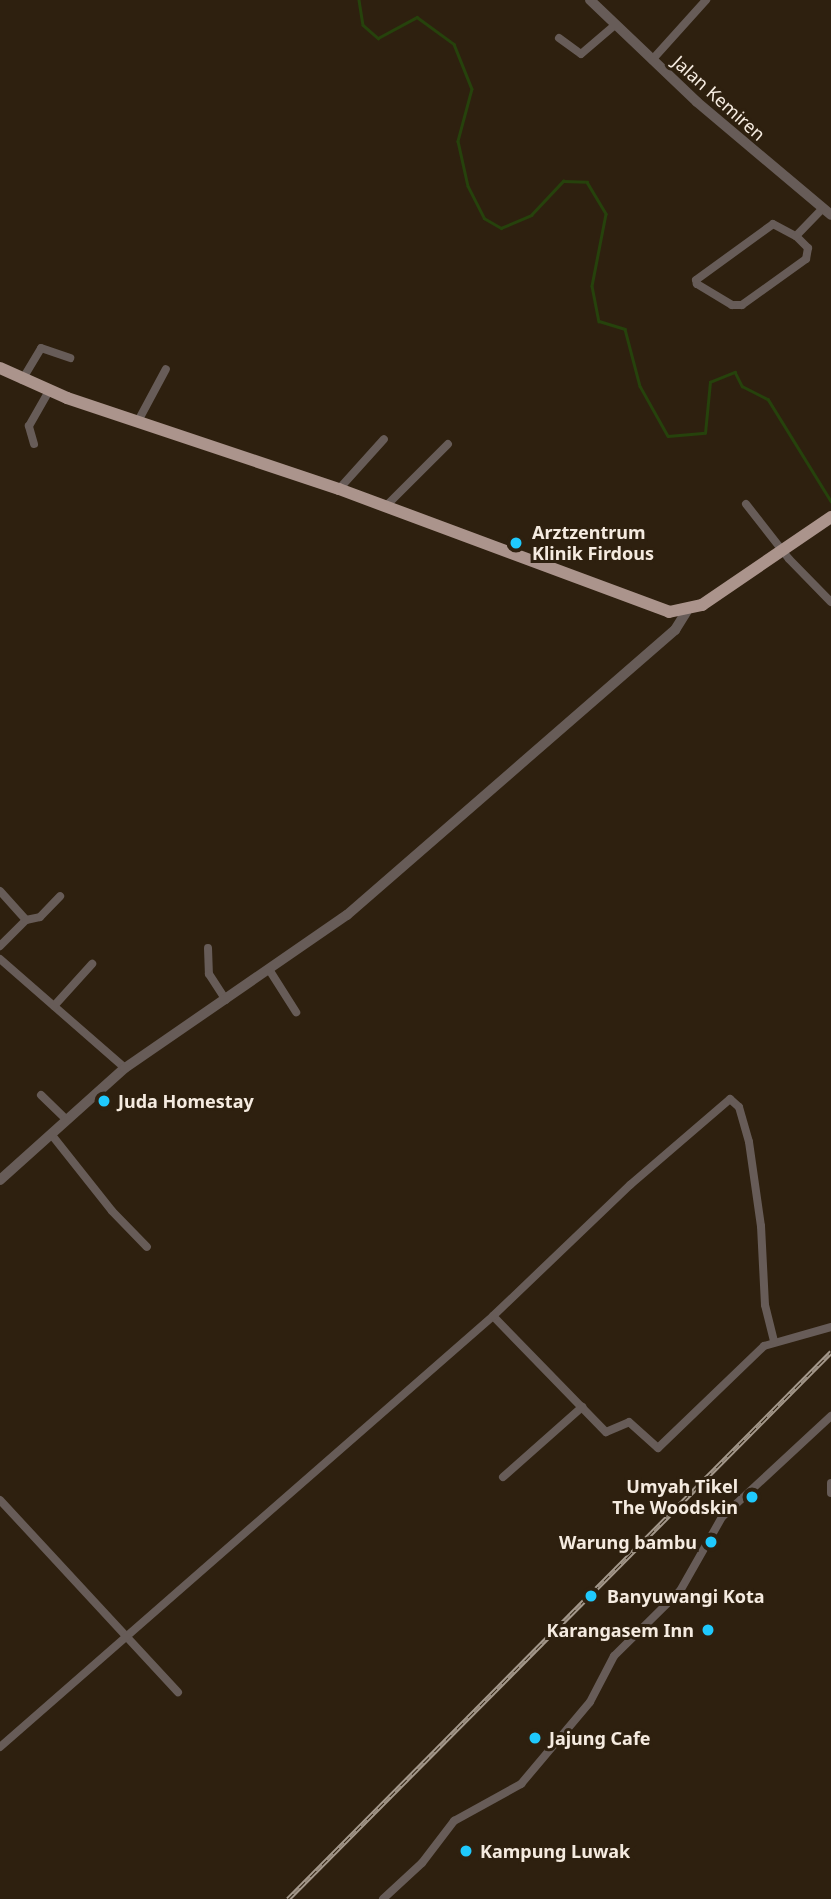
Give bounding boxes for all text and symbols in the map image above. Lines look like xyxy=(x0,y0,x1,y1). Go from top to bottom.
street label: Jalan Kemiren xyxy=(668,51,770,145)
place label: Arztzentrum Klinik Firdous xyxy=(532,522,654,564)
marker: Arztzentrum Klinik Firdous xyxy=(506,533,526,553)
place label: Juda Homestay xyxy=(118,1090,254,1112)
marker: Juda Homestay xyxy=(96,1093,112,1109)
place label: Umyah Tikel The Woodskin xyxy=(612,1476,738,1518)
marker: Umyah Tikel The Woodskin xyxy=(744,1489,760,1505)
place label: Warung bambu xyxy=(559,1531,697,1553)
marker: Warung bambu xyxy=(703,1534,719,1550)
place label: Banyuwangi Kota xyxy=(607,1585,765,1607)
marker: Banyuwangi Kota xyxy=(581,1586,601,1606)
place label: Karangasem Inn xyxy=(547,1619,694,1641)
marker: Karangasem Inn xyxy=(700,1622,716,1638)
place label: Jajung Cafe xyxy=(549,1727,651,1749)
marker: Jajung Cafe xyxy=(527,1730,543,1746)
place label: Kampung Luwak xyxy=(480,1840,630,1862)
marker: Kampung Luwak xyxy=(458,1843,474,1859)

